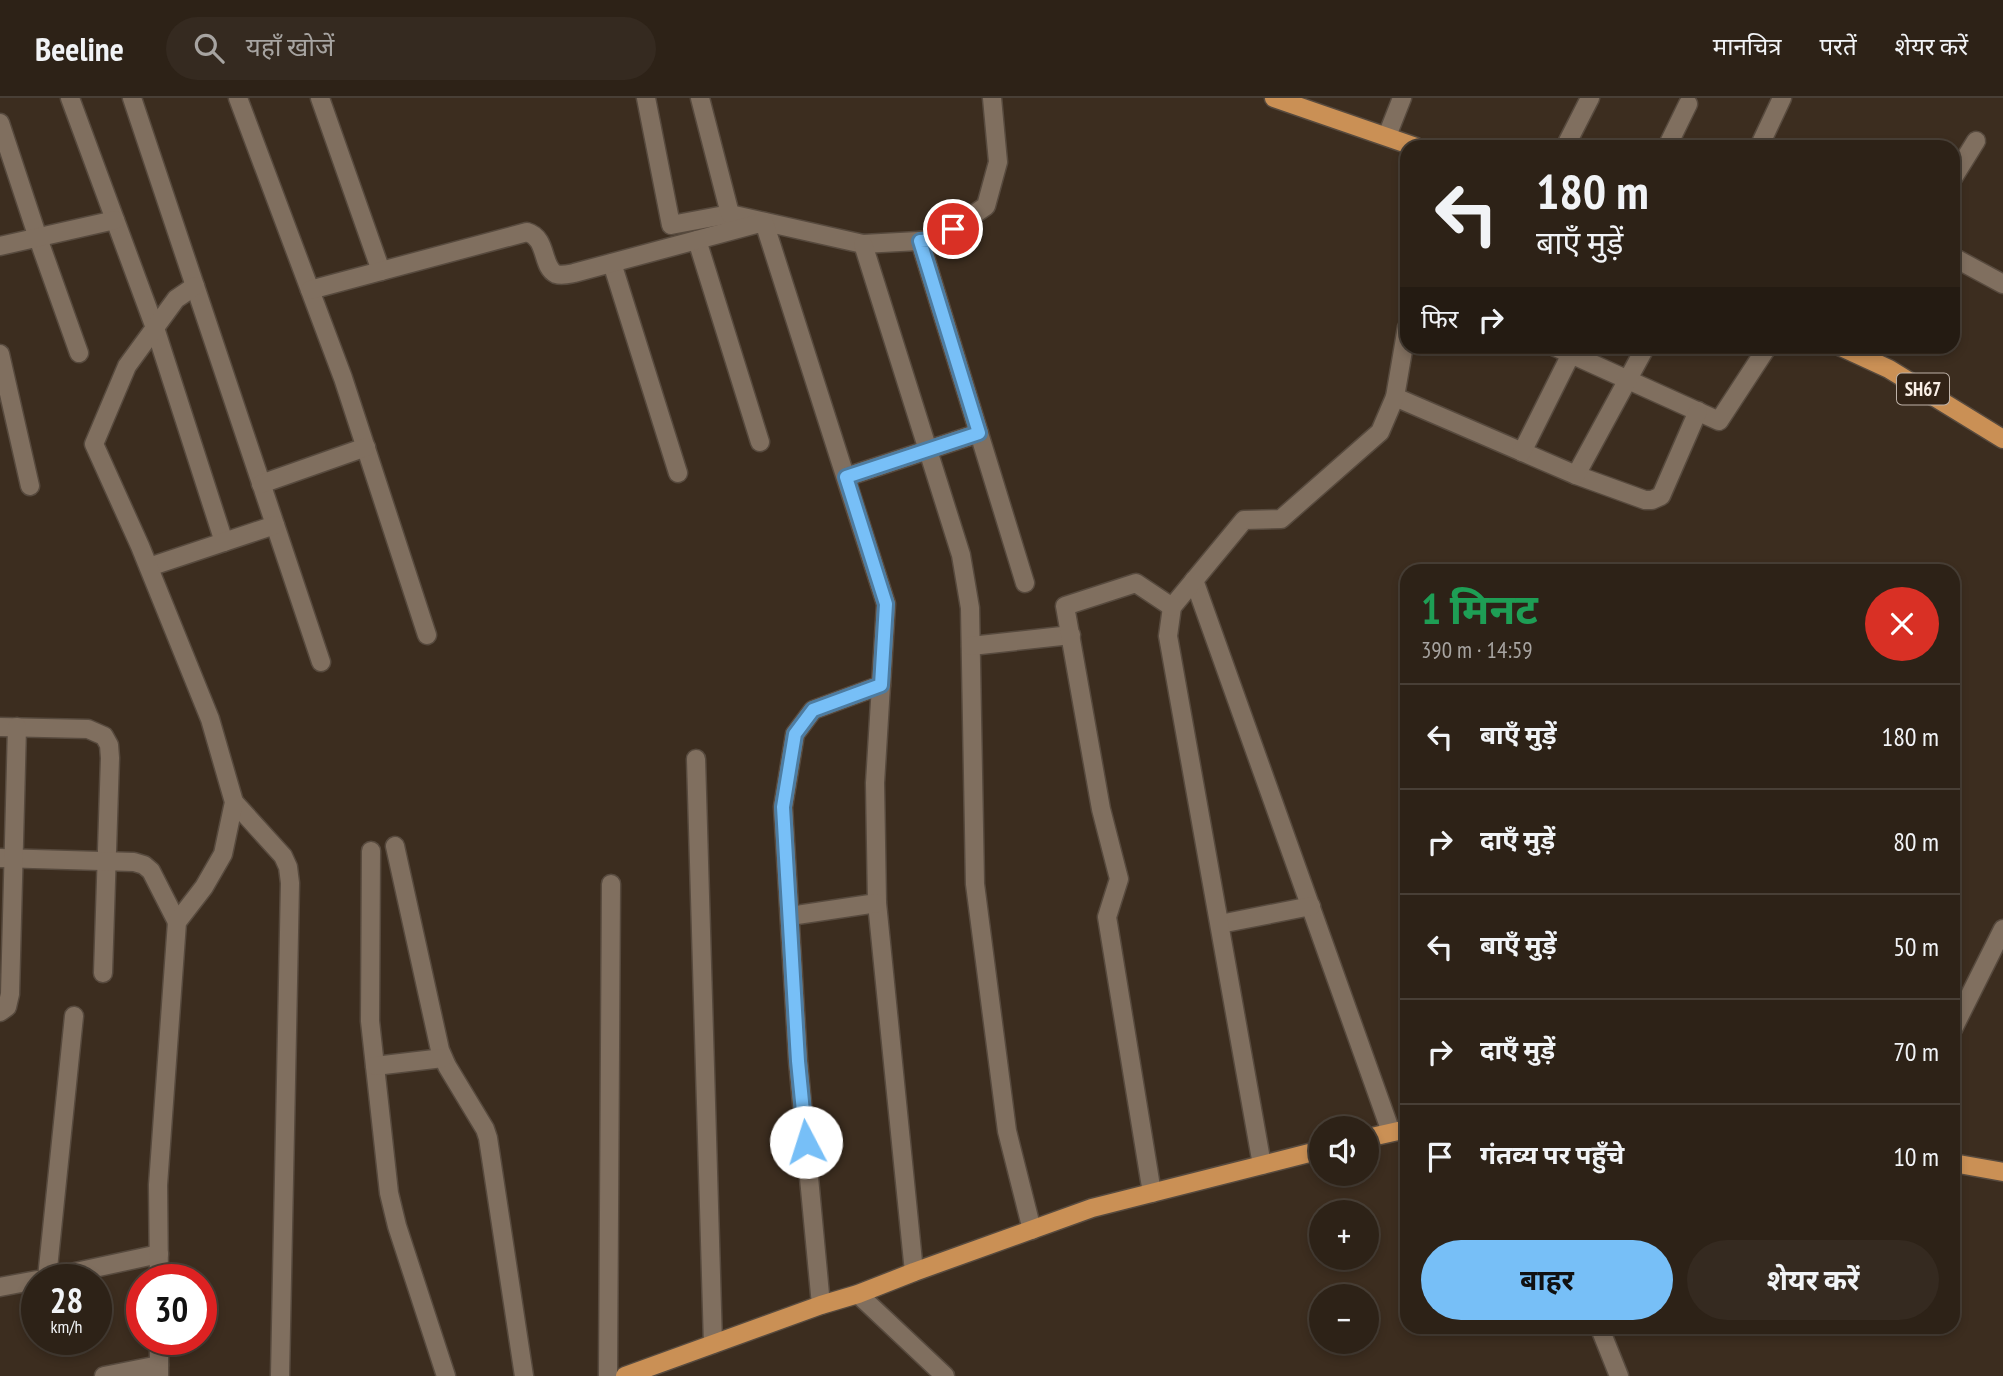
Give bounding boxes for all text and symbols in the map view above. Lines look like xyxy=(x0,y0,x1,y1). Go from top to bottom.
search box xyxy=(166,17,656,80)
text: Beeline xyxy=(35,27,124,70)
icon: search xyxy=(190,29,228,67)
text: यहाँ खोजें xyxy=(246,30,334,63)
text: मानचित्र xyxy=(1713,31,1781,62)
text: परतें xyxy=(1819,31,1857,62)
text: शेयर करें xyxy=(1895,31,1968,62)
text: 180 m xyxy=(1536,159,1649,223)
icon: left xyxy=(1421,168,1512,259)
pin xyxy=(923,199,983,259)
icon: arrive xyxy=(934,210,972,248)
text: बाएँ मुड़ें xyxy=(1536,221,1623,263)
icon: right xyxy=(1472,301,1510,339)
text: फिर xyxy=(1421,302,1458,335)
road number: SH67 xyxy=(1897,374,1949,404)
text: 1 मिनट xyxy=(1421,581,1538,636)
button: close xyxy=(1865,587,1939,661)
text: 390 m · 14:59 xyxy=(1421,635,1533,664)
icon: left xyxy=(1421,718,1459,756)
text: बाएँ मुड़ें xyxy=(1480,718,1557,751)
text: 180 m xyxy=(1881,720,1939,753)
icon: right xyxy=(1421,823,1459,861)
text: दाएँ मुड़ें xyxy=(1480,823,1555,856)
text: 80 m xyxy=(1893,825,1939,858)
icon: left xyxy=(1421,928,1459,966)
text: बाएँ मुड़ें xyxy=(1480,928,1557,961)
text: 50 m xyxy=(1893,930,1939,963)
icon: right xyxy=(1421,1033,1459,1071)
text: दाएँ मुड़ें xyxy=(1480,1033,1555,1066)
text: 70 m xyxy=(1893,1035,1939,1068)
position arrow xyxy=(769,1105,843,1179)
map controls xyxy=(1309,1116,1379,1354)
button: sound xyxy=(1309,1116,1379,1186)
icon: arrive xyxy=(1421,1138,1459,1176)
text: गंतव्य पर पहुँचे xyxy=(1480,1138,1624,1171)
text: 10 m xyxy=(1893,1140,1939,1173)
button: + xyxy=(1309,1200,1379,1270)
button: बाहर xyxy=(1421,1240,1673,1320)
button: शेयर करें xyxy=(1687,1240,1939,1320)
speed limit sign: 30 xyxy=(126,1264,217,1355)
text: 28 xyxy=(50,1277,83,1323)
button: − xyxy=(1309,1284,1379,1354)
text: km/h xyxy=(51,1315,82,1338)

